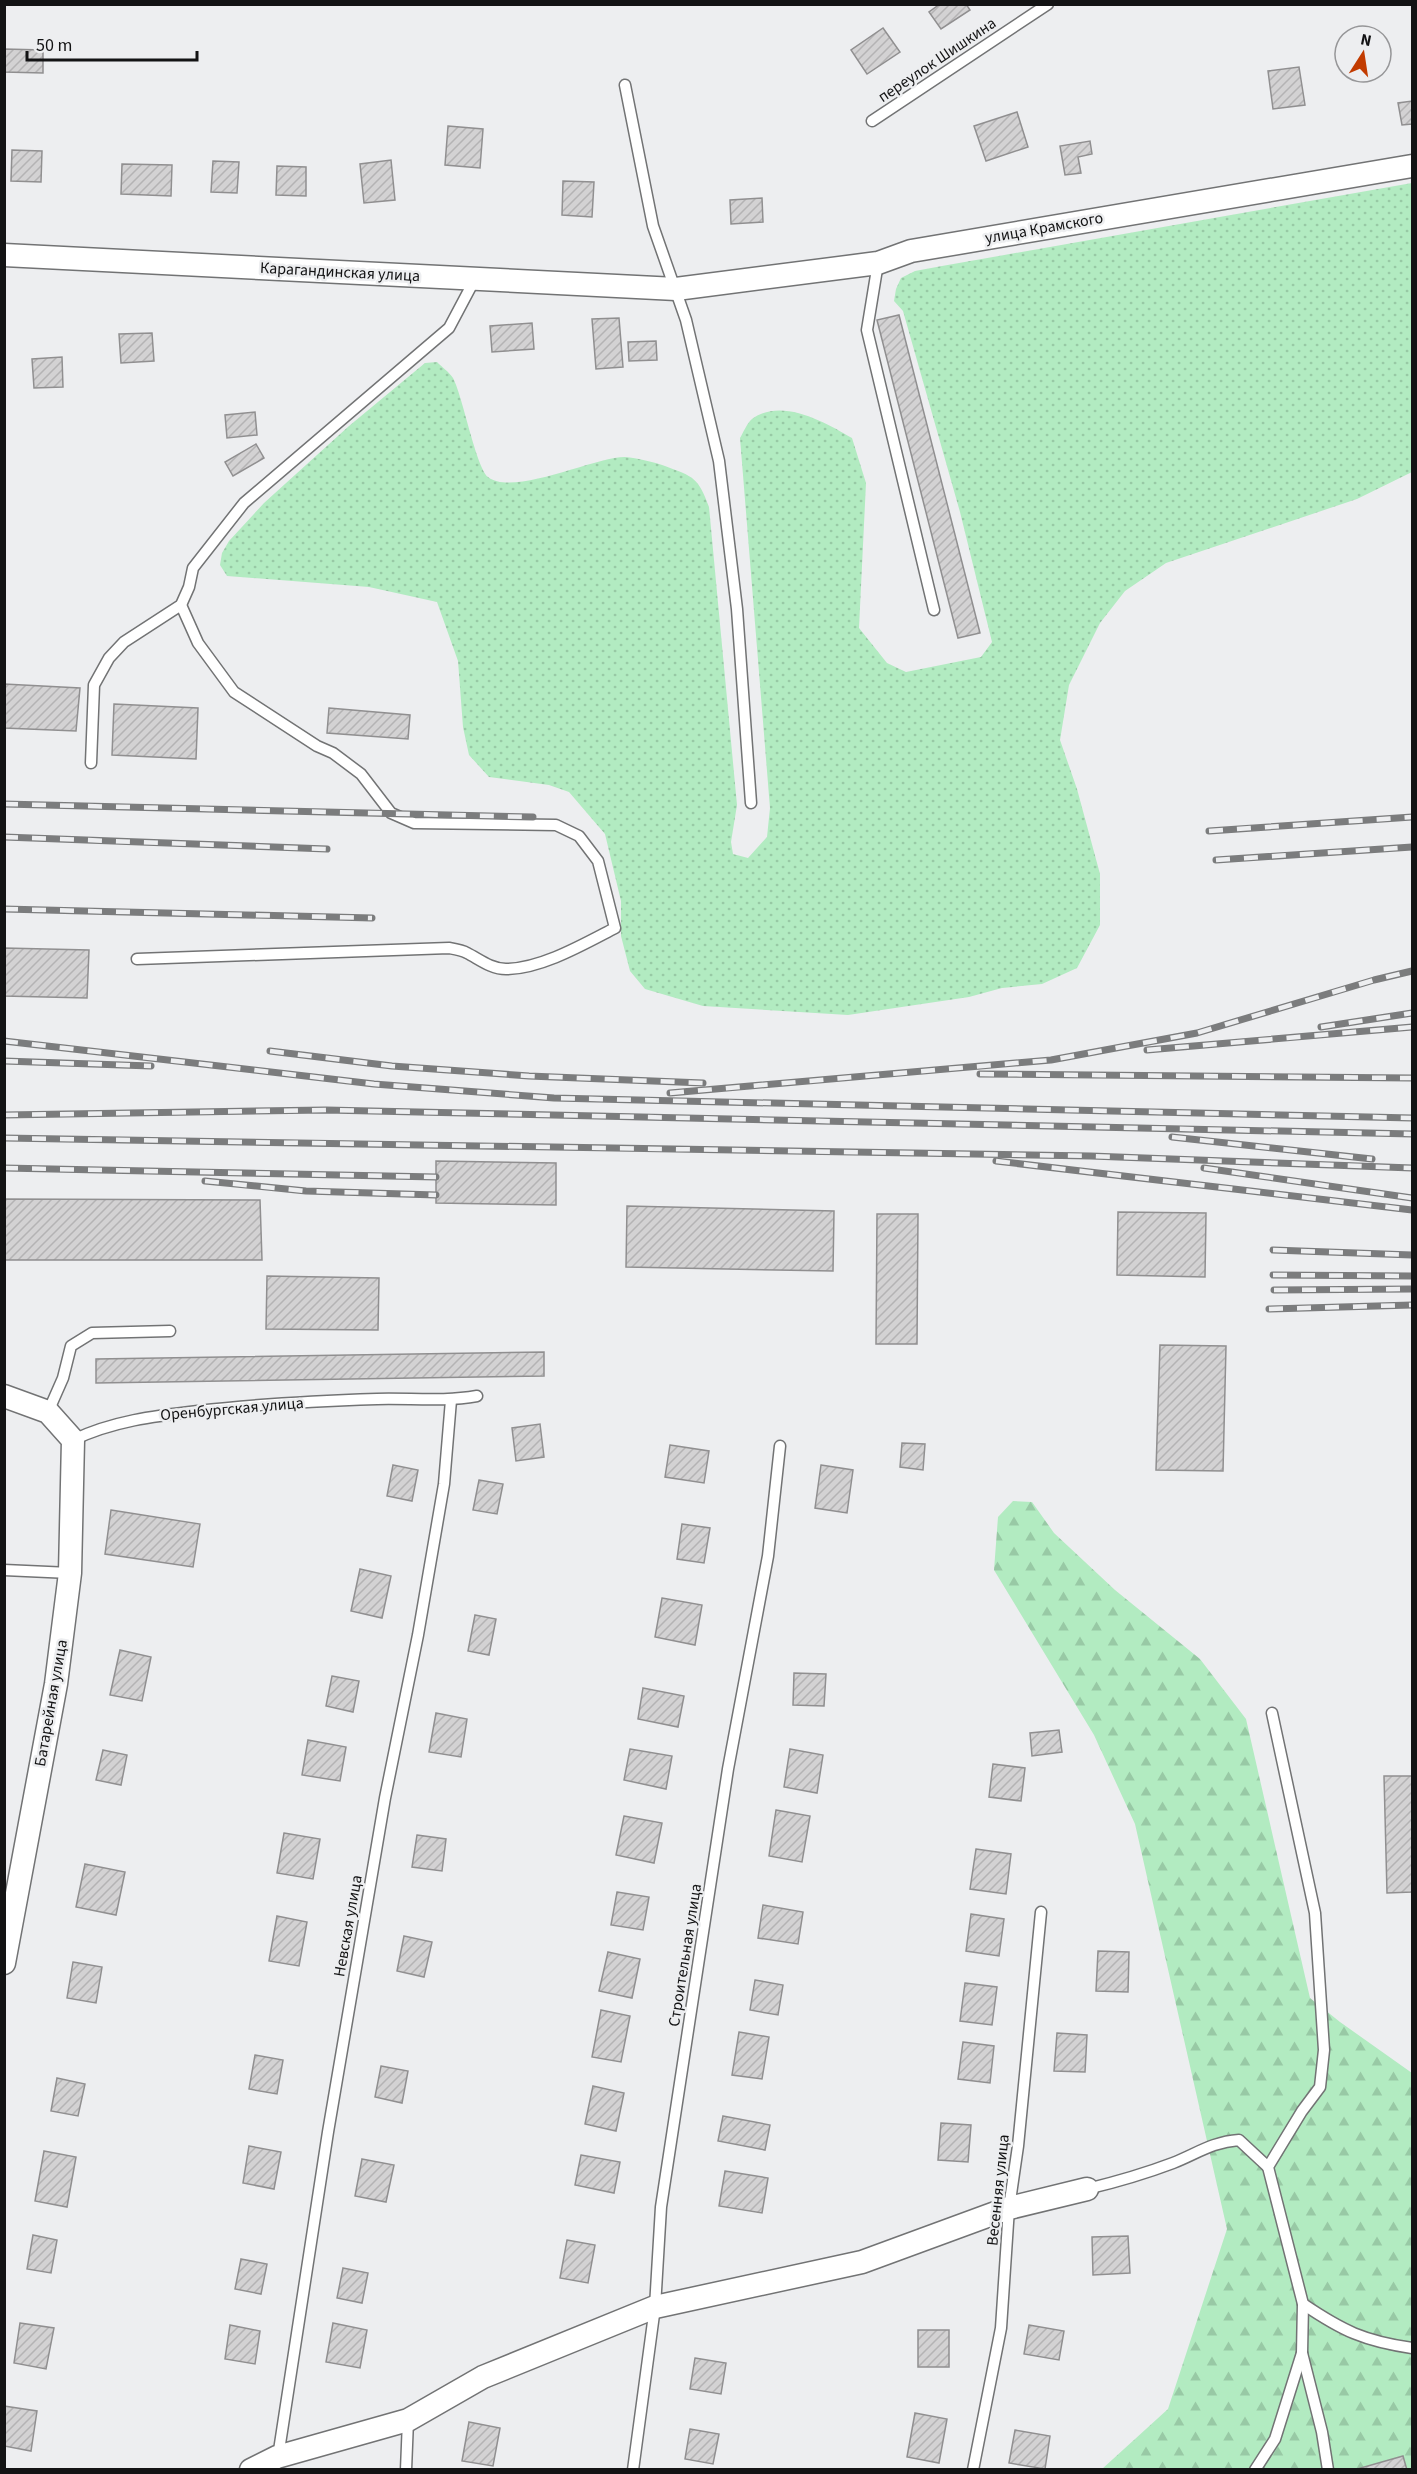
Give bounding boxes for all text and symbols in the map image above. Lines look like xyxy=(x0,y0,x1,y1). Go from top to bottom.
street label: переулок Шишкина xyxy=(873,12,1001,108)
scale bar xyxy=(27,24,196,62)
north arrow xyxy=(1333,24,1393,84)
text: N xyxy=(1358,28,1373,52)
text: 50 m xyxy=(36,33,72,58)
street label: улица Крамского xyxy=(983,207,1105,249)
street label: Карагандинская улица xyxy=(259,257,421,287)
street label: Оренбургская улица xyxy=(159,1392,305,1426)
street label: Батарейная улица xyxy=(29,1638,73,1768)
street label: Невская улица xyxy=(328,1873,368,1979)
street label: Строительная улица xyxy=(663,1882,707,2028)
street label: Весенняя улица xyxy=(981,2133,1015,2247)

